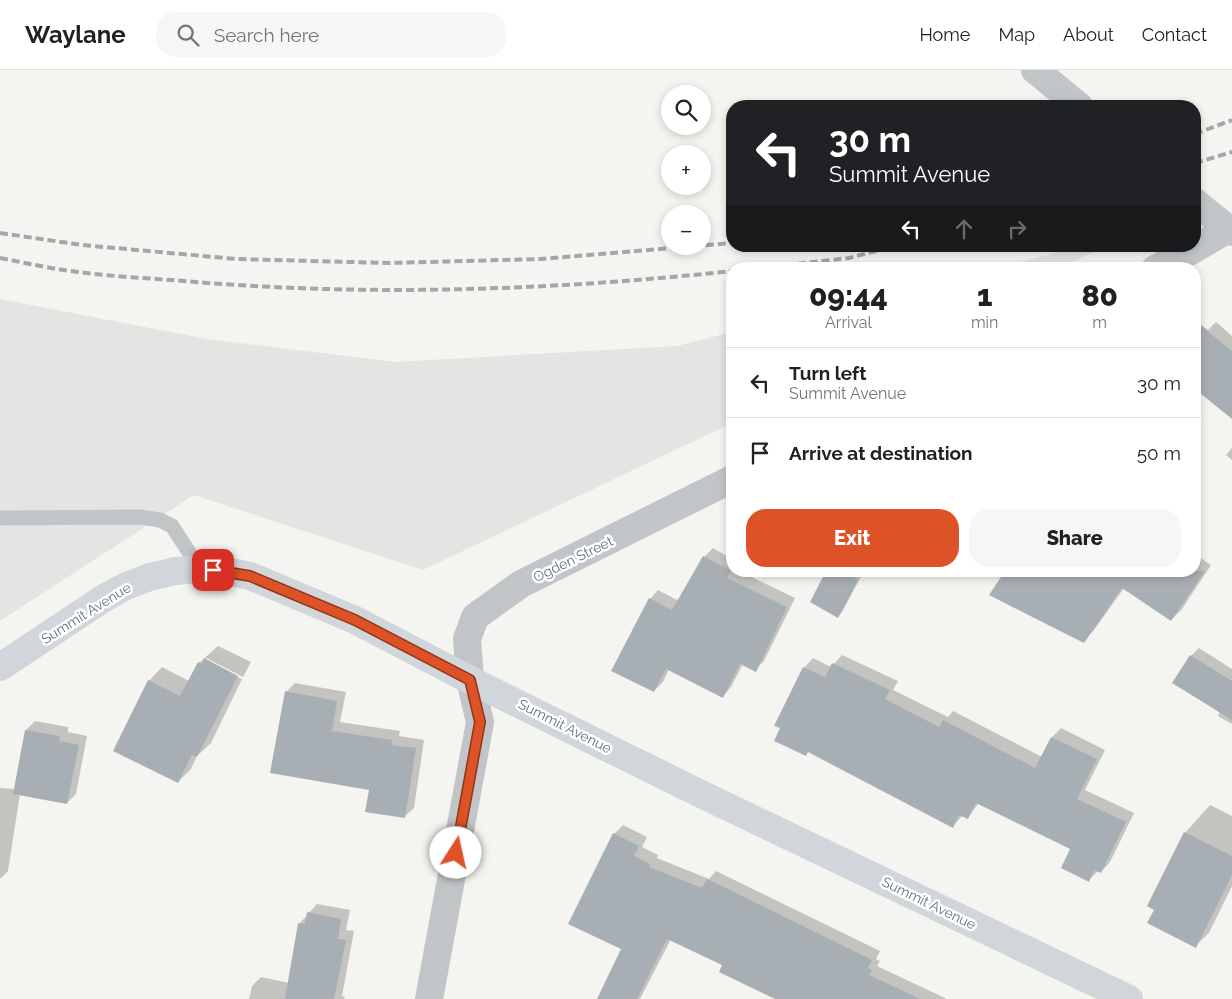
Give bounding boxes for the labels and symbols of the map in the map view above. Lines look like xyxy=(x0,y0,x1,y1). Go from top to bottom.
street label: Ogden Street xyxy=(531,533,616,585)
pin xyxy=(192,549,234,591)
street label: Summit Avenue xyxy=(38,579,134,647)
street label: Summit Avenue xyxy=(516,696,614,756)
position arrow xyxy=(429,826,481,878)
street label: Summit Avenue xyxy=(879,873,979,933)

